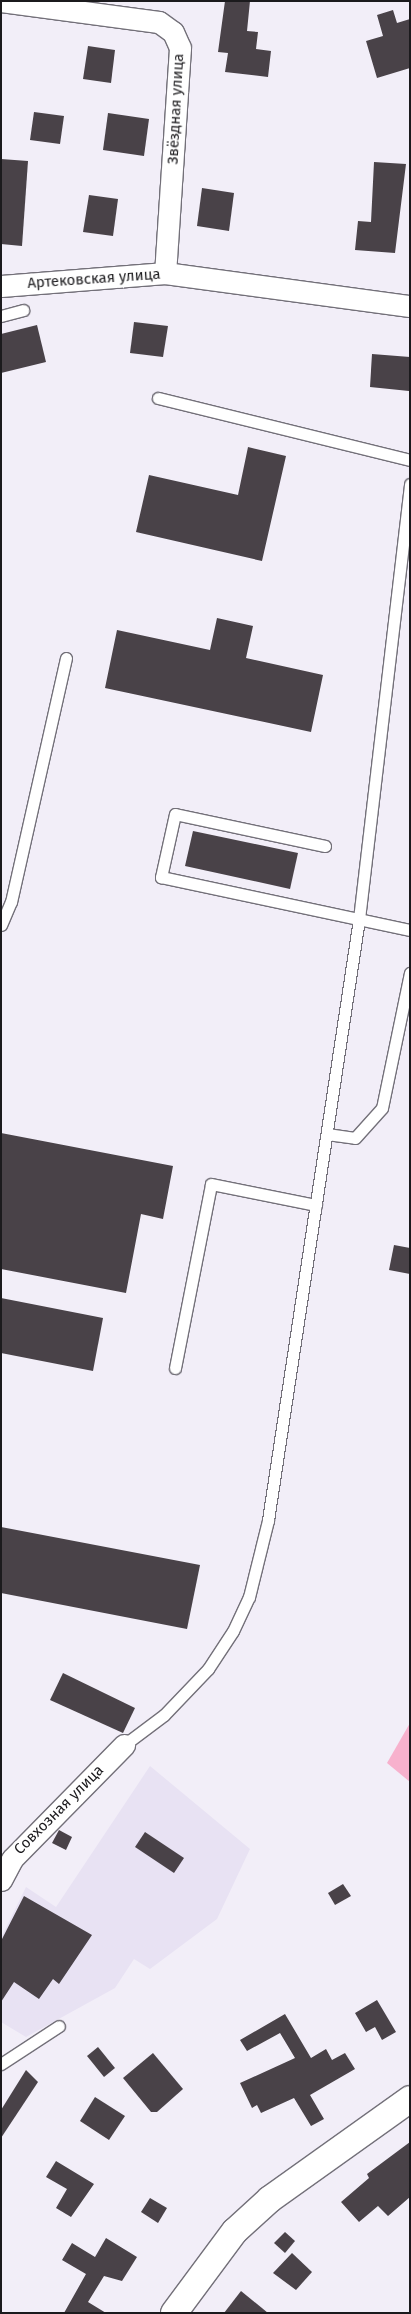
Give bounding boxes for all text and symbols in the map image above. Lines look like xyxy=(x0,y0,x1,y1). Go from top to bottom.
street label: Звёздная улица xyxy=(164,53,188,165)
street label: Артековская улица xyxy=(27,265,161,293)
street label: Совхозная улица xyxy=(10,1761,108,1859)

